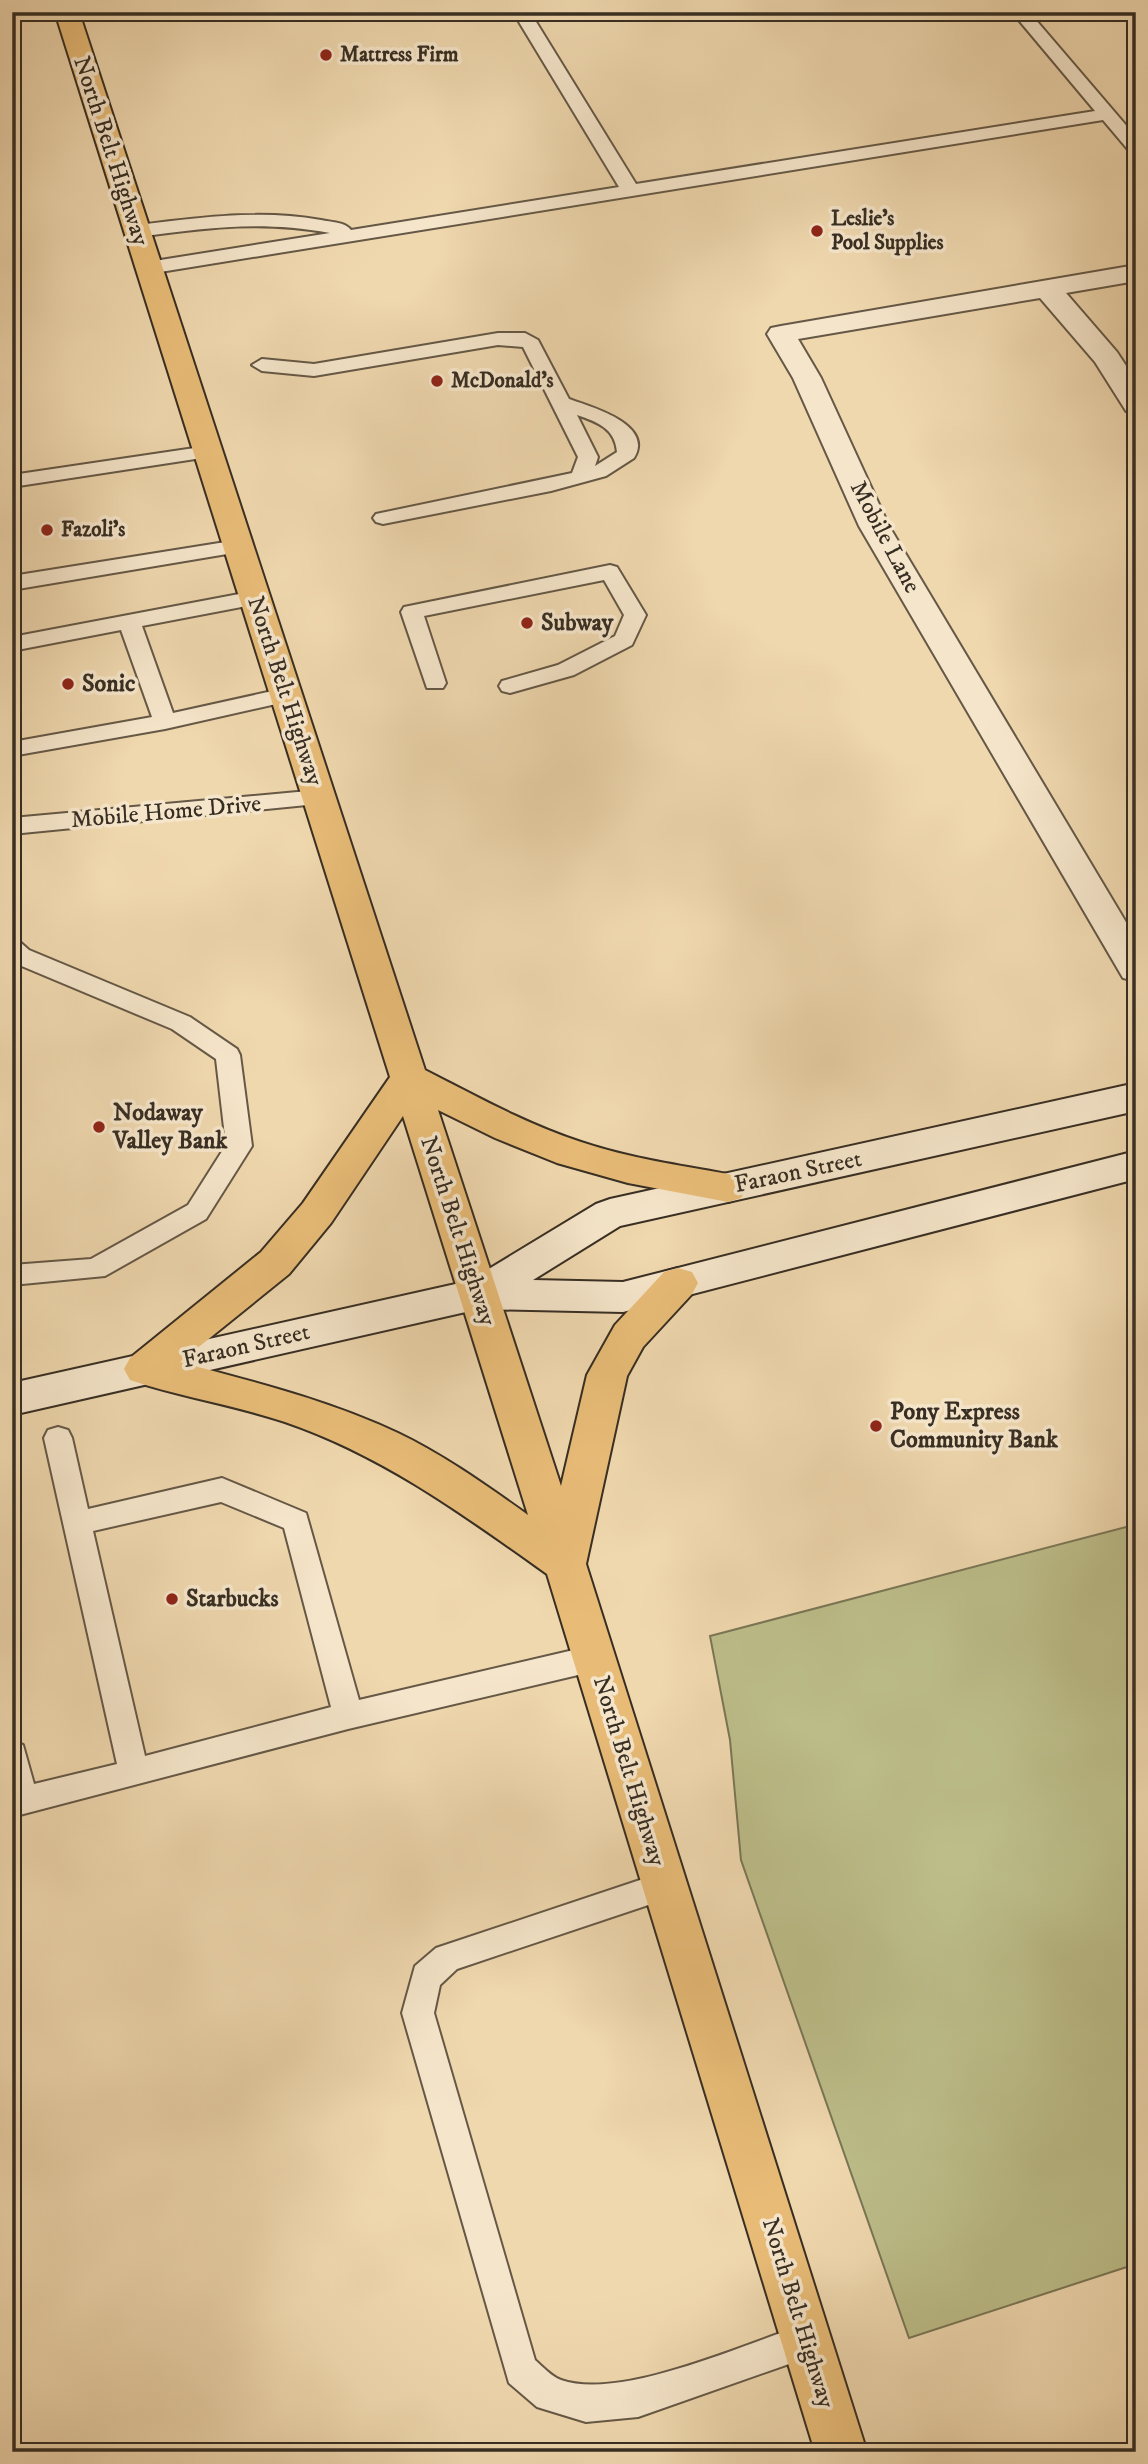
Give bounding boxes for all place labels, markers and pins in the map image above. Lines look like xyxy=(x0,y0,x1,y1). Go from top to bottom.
place label: Mattress Firm xyxy=(340,42,459,68)
marker: Mattress Firm xyxy=(318,47,334,63)
place label: Leslie's Pool Supplies xyxy=(831,206,944,256)
marker: Leslie's Pool Supplies xyxy=(809,223,825,239)
place label: McDonald's xyxy=(451,368,554,394)
marker: McDonald's xyxy=(429,373,445,389)
place label: Fazoli's xyxy=(61,517,125,543)
marker: Fazoli's xyxy=(39,522,55,538)
place label: Subway xyxy=(541,608,614,638)
marker: Subway xyxy=(519,615,535,631)
place label: Sonic xyxy=(82,669,136,699)
marker: Sonic xyxy=(60,676,76,692)
place label: Nodaway Valley Bank xyxy=(112,1098,229,1156)
marker: Nodaway Valley Bank xyxy=(91,1119,107,1135)
place label: Pony Express Community Bank xyxy=(890,1397,1059,1455)
marker: Pony Express Community Bank xyxy=(868,1418,884,1434)
place label: Starbucks xyxy=(186,1584,278,1614)
marker: Starbucks xyxy=(164,1591,180,1607)

